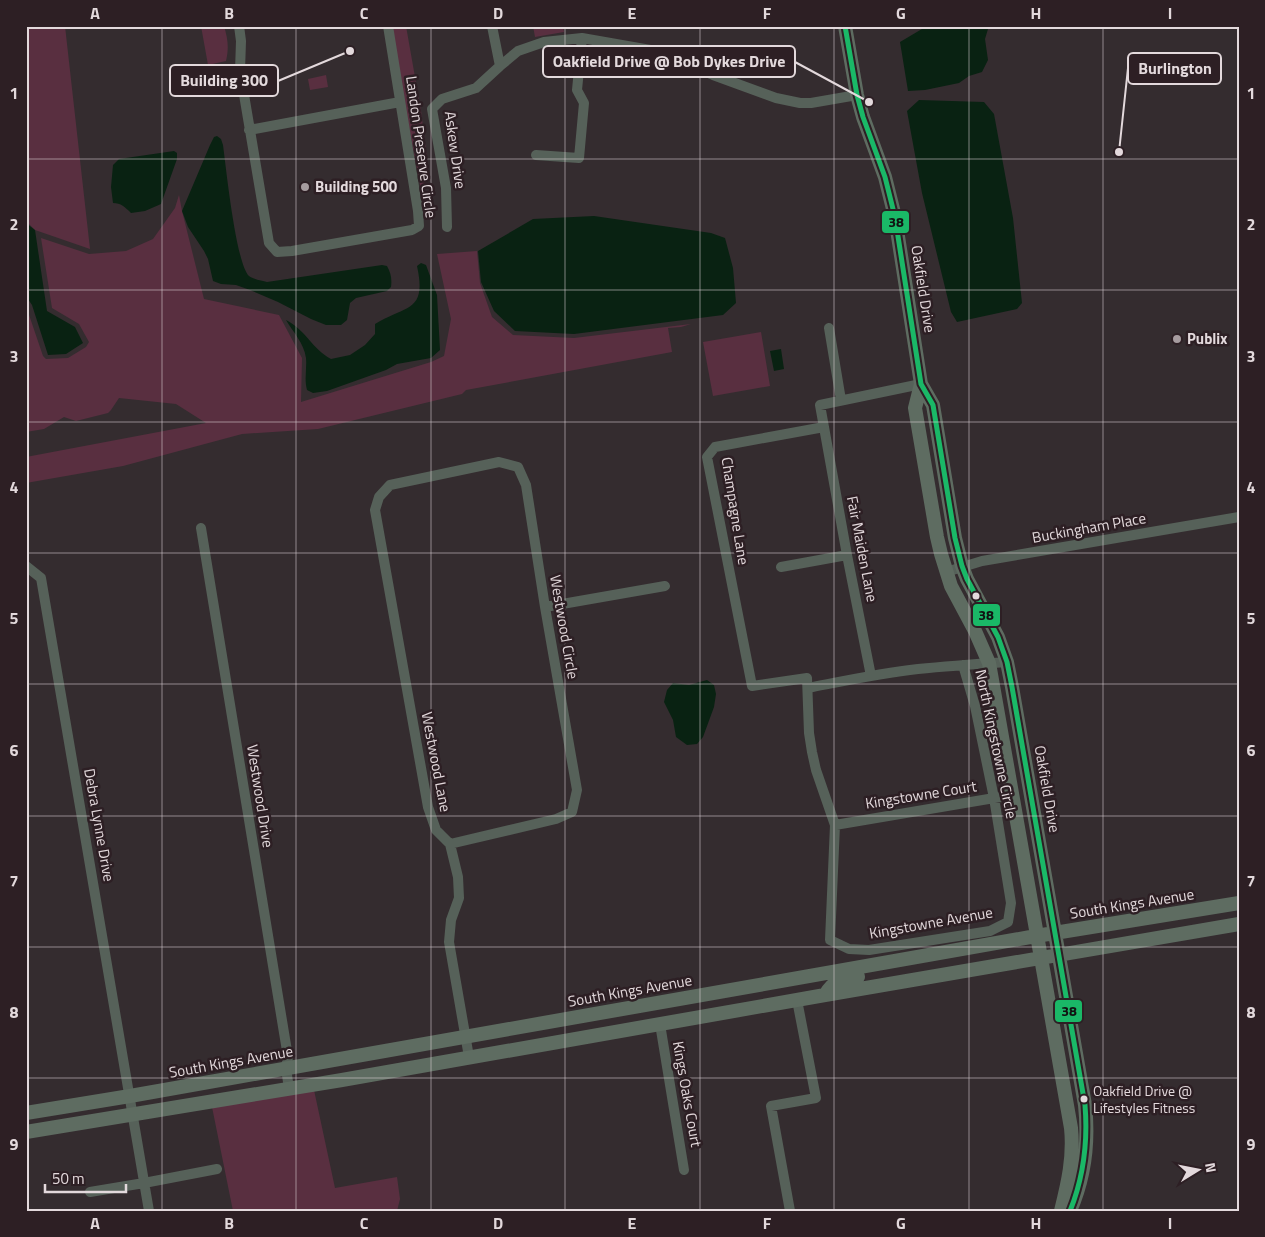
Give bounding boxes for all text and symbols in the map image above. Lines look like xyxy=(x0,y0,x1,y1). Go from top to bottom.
text: A xyxy=(90,1,100,25)
text: B xyxy=(224,1,234,25)
text: C xyxy=(360,1,369,25)
text: D xyxy=(493,1,503,25)
text: E xyxy=(628,1,637,25)
text: F xyxy=(763,1,772,25)
text: G xyxy=(896,1,906,25)
text: H xyxy=(1031,1,1041,25)
text: I xyxy=(1168,1,1172,25)
callout: Oakfield Drive @ Bob Dykes Drive xyxy=(543,46,795,77)
text: Oakfield Drive @ Bob Dykes Drive xyxy=(553,49,785,73)
callout: Burlington xyxy=(1128,53,1221,84)
text: Burlington xyxy=(1138,56,1212,80)
callout: Building 300 xyxy=(170,65,278,96)
text: Building 300 xyxy=(180,68,268,92)
street label: Landon Preserve Circle xyxy=(400,74,443,219)
text: 1 xyxy=(10,81,18,105)
text: 1 xyxy=(1247,81,1255,105)
street label: Askew Drive xyxy=(439,110,472,190)
place label: Building 500 xyxy=(315,175,398,198)
marker: Building 500 xyxy=(299,181,311,193)
line badge: 38 xyxy=(881,210,910,234)
text: 38 xyxy=(888,211,904,232)
text: 2 xyxy=(10,212,18,236)
text: 2 xyxy=(1247,212,1255,236)
street label: Oakfield Drive xyxy=(905,244,942,334)
place label: Publix xyxy=(1187,327,1227,350)
marker: Publix xyxy=(1171,333,1183,345)
text: 3 xyxy=(10,344,18,368)
text: 3 xyxy=(1247,344,1255,368)
street label: Champagne Lane xyxy=(716,455,755,566)
text: 4 xyxy=(10,475,19,499)
text: 4 xyxy=(1247,475,1256,499)
street label: Fair Maiden Lane xyxy=(841,494,884,604)
street label: Buckingham Place xyxy=(1030,506,1148,549)
street label: Westwood Circle xyxy=(544,573,585,681)
unlabelled marker xyxy=(971,591,981,601)
line badge: 38 xyxy=(972,603,1001,627)
text: 38 xyxy=(978,604,994,625)
text: 5 xyxy=(10,606,19,630)
text: 5 xyxy=(1247,606,1256,630)
street label: North Kingstowne Circle xyxy=(969,667,1024,821)
street label: Westwood Lane xyxy=(416,710,457,814)
text: 6 xyxy=(10,738,19,762)
text: 6 xyxy=(1247,738,1256,762)
street label: Westwood Drive xyxy=(241,743,280,849)
street label: Oakfield Drive xyxy=(1029,744,1066,834)
street label: Debra Lynne Drive xyxy=(78,766,121,883)
street label: Kingstowne Court xyxy=(864,774,979,815)
text: 7 xyxy=(10,869,18,893)
text: 7 xyxy=(1247,869,1255,893)
street label: South Kings Avenue xyxy=(1068,882,1196,925)
street label: Kingstowne Avenue xyxy=(867,900,994,945)
street label: South Kings Avenue xyxy=(566,968,694,1013)
line badge: 38 xyxy=(1054,999,1083,1023)
text: 8 xyxy=(10,1000,19,1024)
text: 38 xyxy=(1061,1000,1077,1021)
text: 8 xyxy=(1247,1000,1256,1024)
street label: South Kings Avenue xyxy=(167,1039,295,1084)
street label: Kings Oaks Court xyxy=(667,1039,708,1149)
place label: Oakfield Drive @ Lifestyles Fitness xyxy=(1093,1080,1195,1118)
marker: Oakfield Drive @ Lifestyles Fitness xyxy=(1079,1094,1089,1104)
text: 9 xyxy=(10,1132,19,1156)
text: 9 xyxy=(1247,1132,1256,1156)
north arrow xyxy=(1172,1144,1222,1194)
text: N xyxy=(1200,1161,1222,1174)
scale bar xyxy=(45,1162,126,1194)
text: 50 m xyxy=(52,1167,85,1190)
text: A xyxy=(90,1211,100,1235)
text: B xyxy=(224,1211,234,1235)
text: C xyxy=(360,1211,369,1235)
text: D xyxy=(493,1211,503,1235)
text: E xyxy=(628,1211,637,1235)
text: F xyxy=(763,1211,772,1235)
text: G xyxy=(896,1211,906,1235)
text: H xyxy=(1031,1211,1041,1235)
text: I xyxy=(1168,1211,1172,1235)

